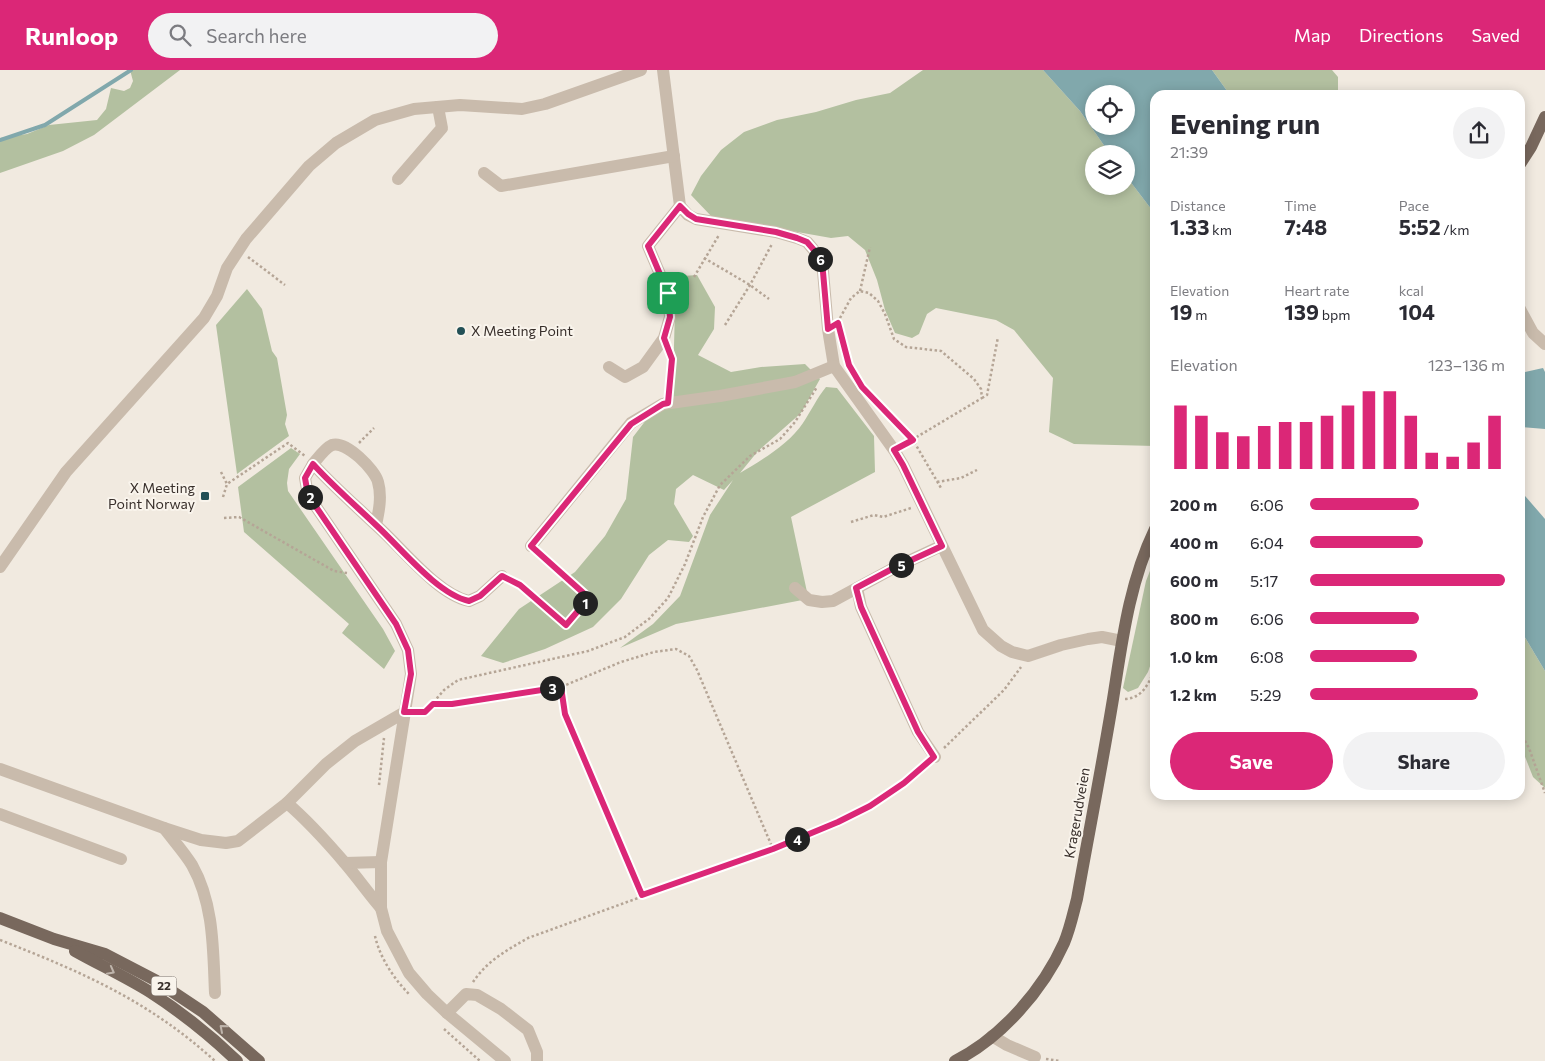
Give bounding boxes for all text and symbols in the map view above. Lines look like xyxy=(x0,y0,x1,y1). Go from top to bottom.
search box xyxy=(148,13,498,58)
text: Runloop xyxy=(25,21,118,50)
icon: search xyxy=(166,21,194,49)
text: Search here xyxy=(206,24,307,47)
text: Map xyxy=(1294,24,1331,46)
text: Directions xyxy=(1359,24,1443,46)
text: Saved xyxy=(1471,24,1520,46)
map controls xyxy=(1085,85,1135,195)
button: locate xyxy=(1085,85,1135,135)
text: Evening run xyxy=(1170,106,1320,140)
button: share xyxy=(1453,107,1505,159)
text: 21:39 xyxy=(1170,142,1208,161)
button: layers xyxy=(1085,145,1135,195)
text: Distance xyxy=(1170,197,1226,214)
text: Time xyxy=(1284,197,1317,214)
text: Pace xyxy=(1399,197,1429,214)
text: 1.33 xyxy=(1170,214,1209,239)
text: 7:48 xyxy=(1284,214,1327,239)
text: 5:52 xyxy=(1399,214,1441,239)
text: km xyxy=(1209,221,1232,238)
text: /km xyxy=(1441,221,1469,238)
pin: 6 xyxy=(808,246,832,272)
text: 6 xyxy=(816,251,825,268)
pin xyxy=(647,272,689,314)
icon: arrive xyxy=(654,279,682,307)
text: Elevation xyxy=(1170,282,1229,299)
text: Heart rate xyxy=(1284,282,1349,299)
text: kcal xyxy=(1399,282,1424,299)
text: 19 xyxy=(1170,299,1192,324)
text: 139 xyxy=(1284,299,1319,324)
text: 104 xyxy=(1399,299,1435,324)
text: m xyxy=(1192,306,1207,323)
text: bpm xyxy=(1319,306,1351,323)
place label: X Meeting Point xyxy=(471,322,573,339)
marker: X Meeting Point xyxy=(455,325,467,337)
text: Elevation xyxy=(1170,355,1238,374)
text: 123–136 m xyxy=(1428,355,1505,374)
place label: X Meeting Point Norway xyxy=(108,479,195,512)
pin: 2 xyxy=(298,484,322,510)
text: 2 xyxy=(307,489,314,506)
marker: X Meeting Point Norway xyxy=(199,490,211,502)
text: 200 m xyxy=(1170,495,1217,514)
text: 6:06 xyxy=(1250,495,1284,514)
text: 400 m xyxy=(1170,533,1218,552)
text: 6:04 xyxy=(1250,533,1284,552)
pin: 5 xyxy=(888,552,914,578)
text: 5 xyxy=(897,557,906,574)
text: 600 m xyxy=(1170,571,1218,590)
text: 5:17 xyxy=(1250,571,1278,590)
pin: 1 xyxy=(572,590,598,616)
text: 1 xyxy=(582,595,589,612)
text: 800 m xyxy=(1170,609,1218,628)
text: 6:06 xyxy=(1250,609,1284,628)
text: 1.0 km xyxy=(1170,647,1218,666)
text: 6:08 xyxy=(1250,647,1284,666)
pin: 3 xyxy=(540,676,564,700)
text: 3 xyxy=(548,680,557,697)
text: 1.2 km xyxy=(1170,685,1217,704)
text: 5:29 xyxy=(1250,685,1282,704)
button: Save xyxy=(1170,732,1333,790)
button: Share xyxy=(1343,732,1505,790)
street label: Kragerudveien xyxy=(1060,766,1093,860)
pin: 4 xyxy=(784,826,810,852)
text: 4 xyxy=(793,831,802,848)
one-way arrow xyxy=(106,965,115,975)
road number: 22 xyxy=(152,976,176,996)
one-way arrow xyxy=(219,1025,228,1034)

